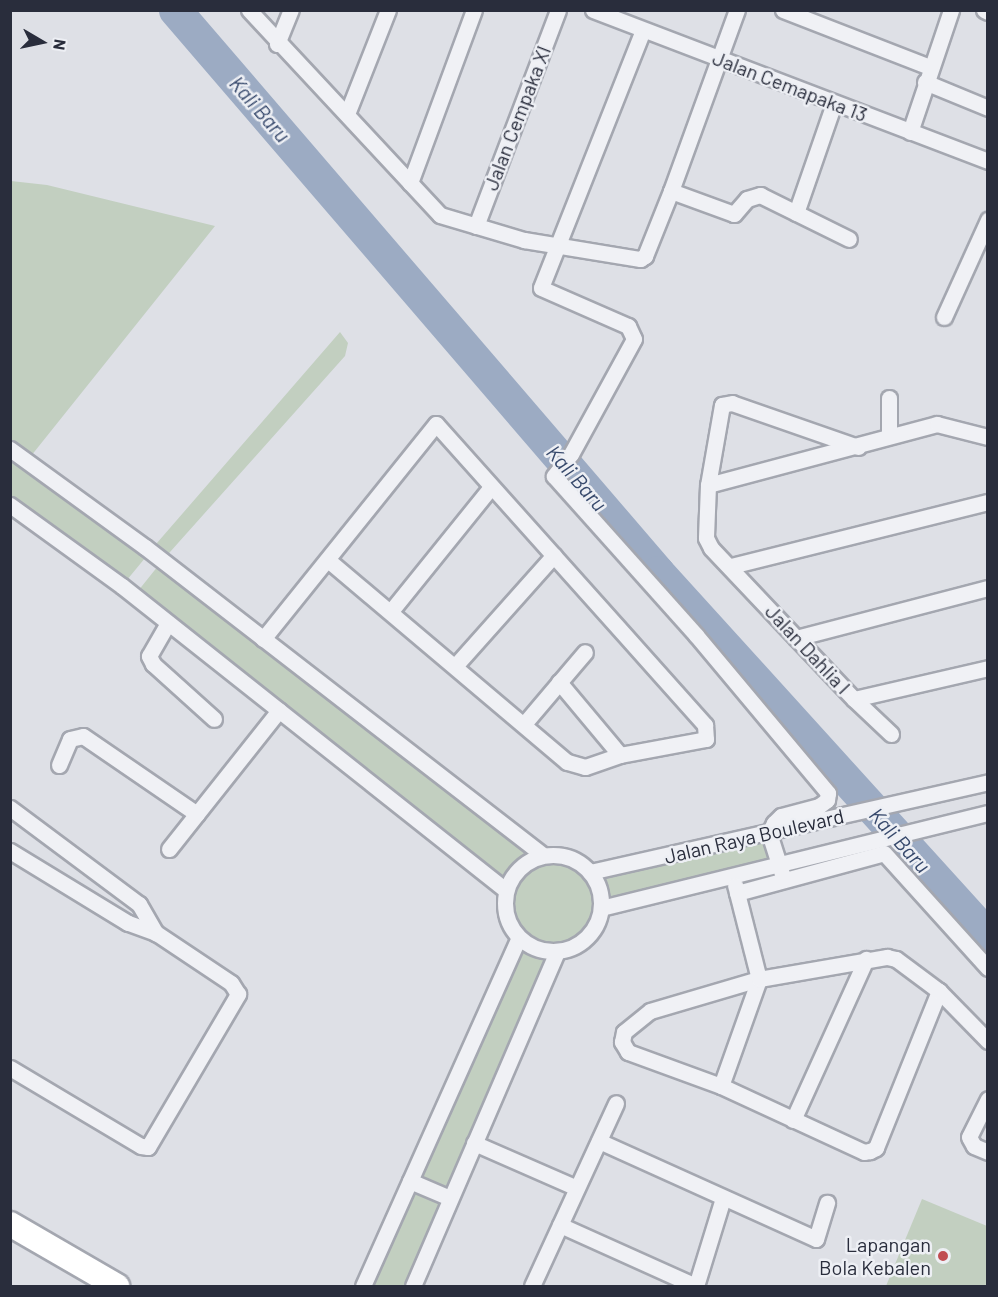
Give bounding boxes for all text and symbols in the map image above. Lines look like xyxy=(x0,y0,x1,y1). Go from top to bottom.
north arrow xyxy=(12,12,72,72)
text: N xyxy=(50,38,70,52)
street label: Jalan Cempaka XI xyxy=(478,42,556,194)
street label: Jalan Cemapaka 13 xyxy=(709,45,871,127)
water label: Kali Baru xyxy=(225,71,295,147)
water label: Kali Baru xyxy=(542,440,612,516)
street label: Jalan Dahlia I xyxy=(760,599,856,699)
water label: Kali Baru xyxy=(864,802,936,878)
street label: Jalan Raya Boulevard xyxy=(662,804,846,868)
place label: Lapangan Bola Kebalen xyxy=(819,1232,931,1279)
marker: Lapangan Bola Kebalen xyxy=(936,1249,950,1263)

